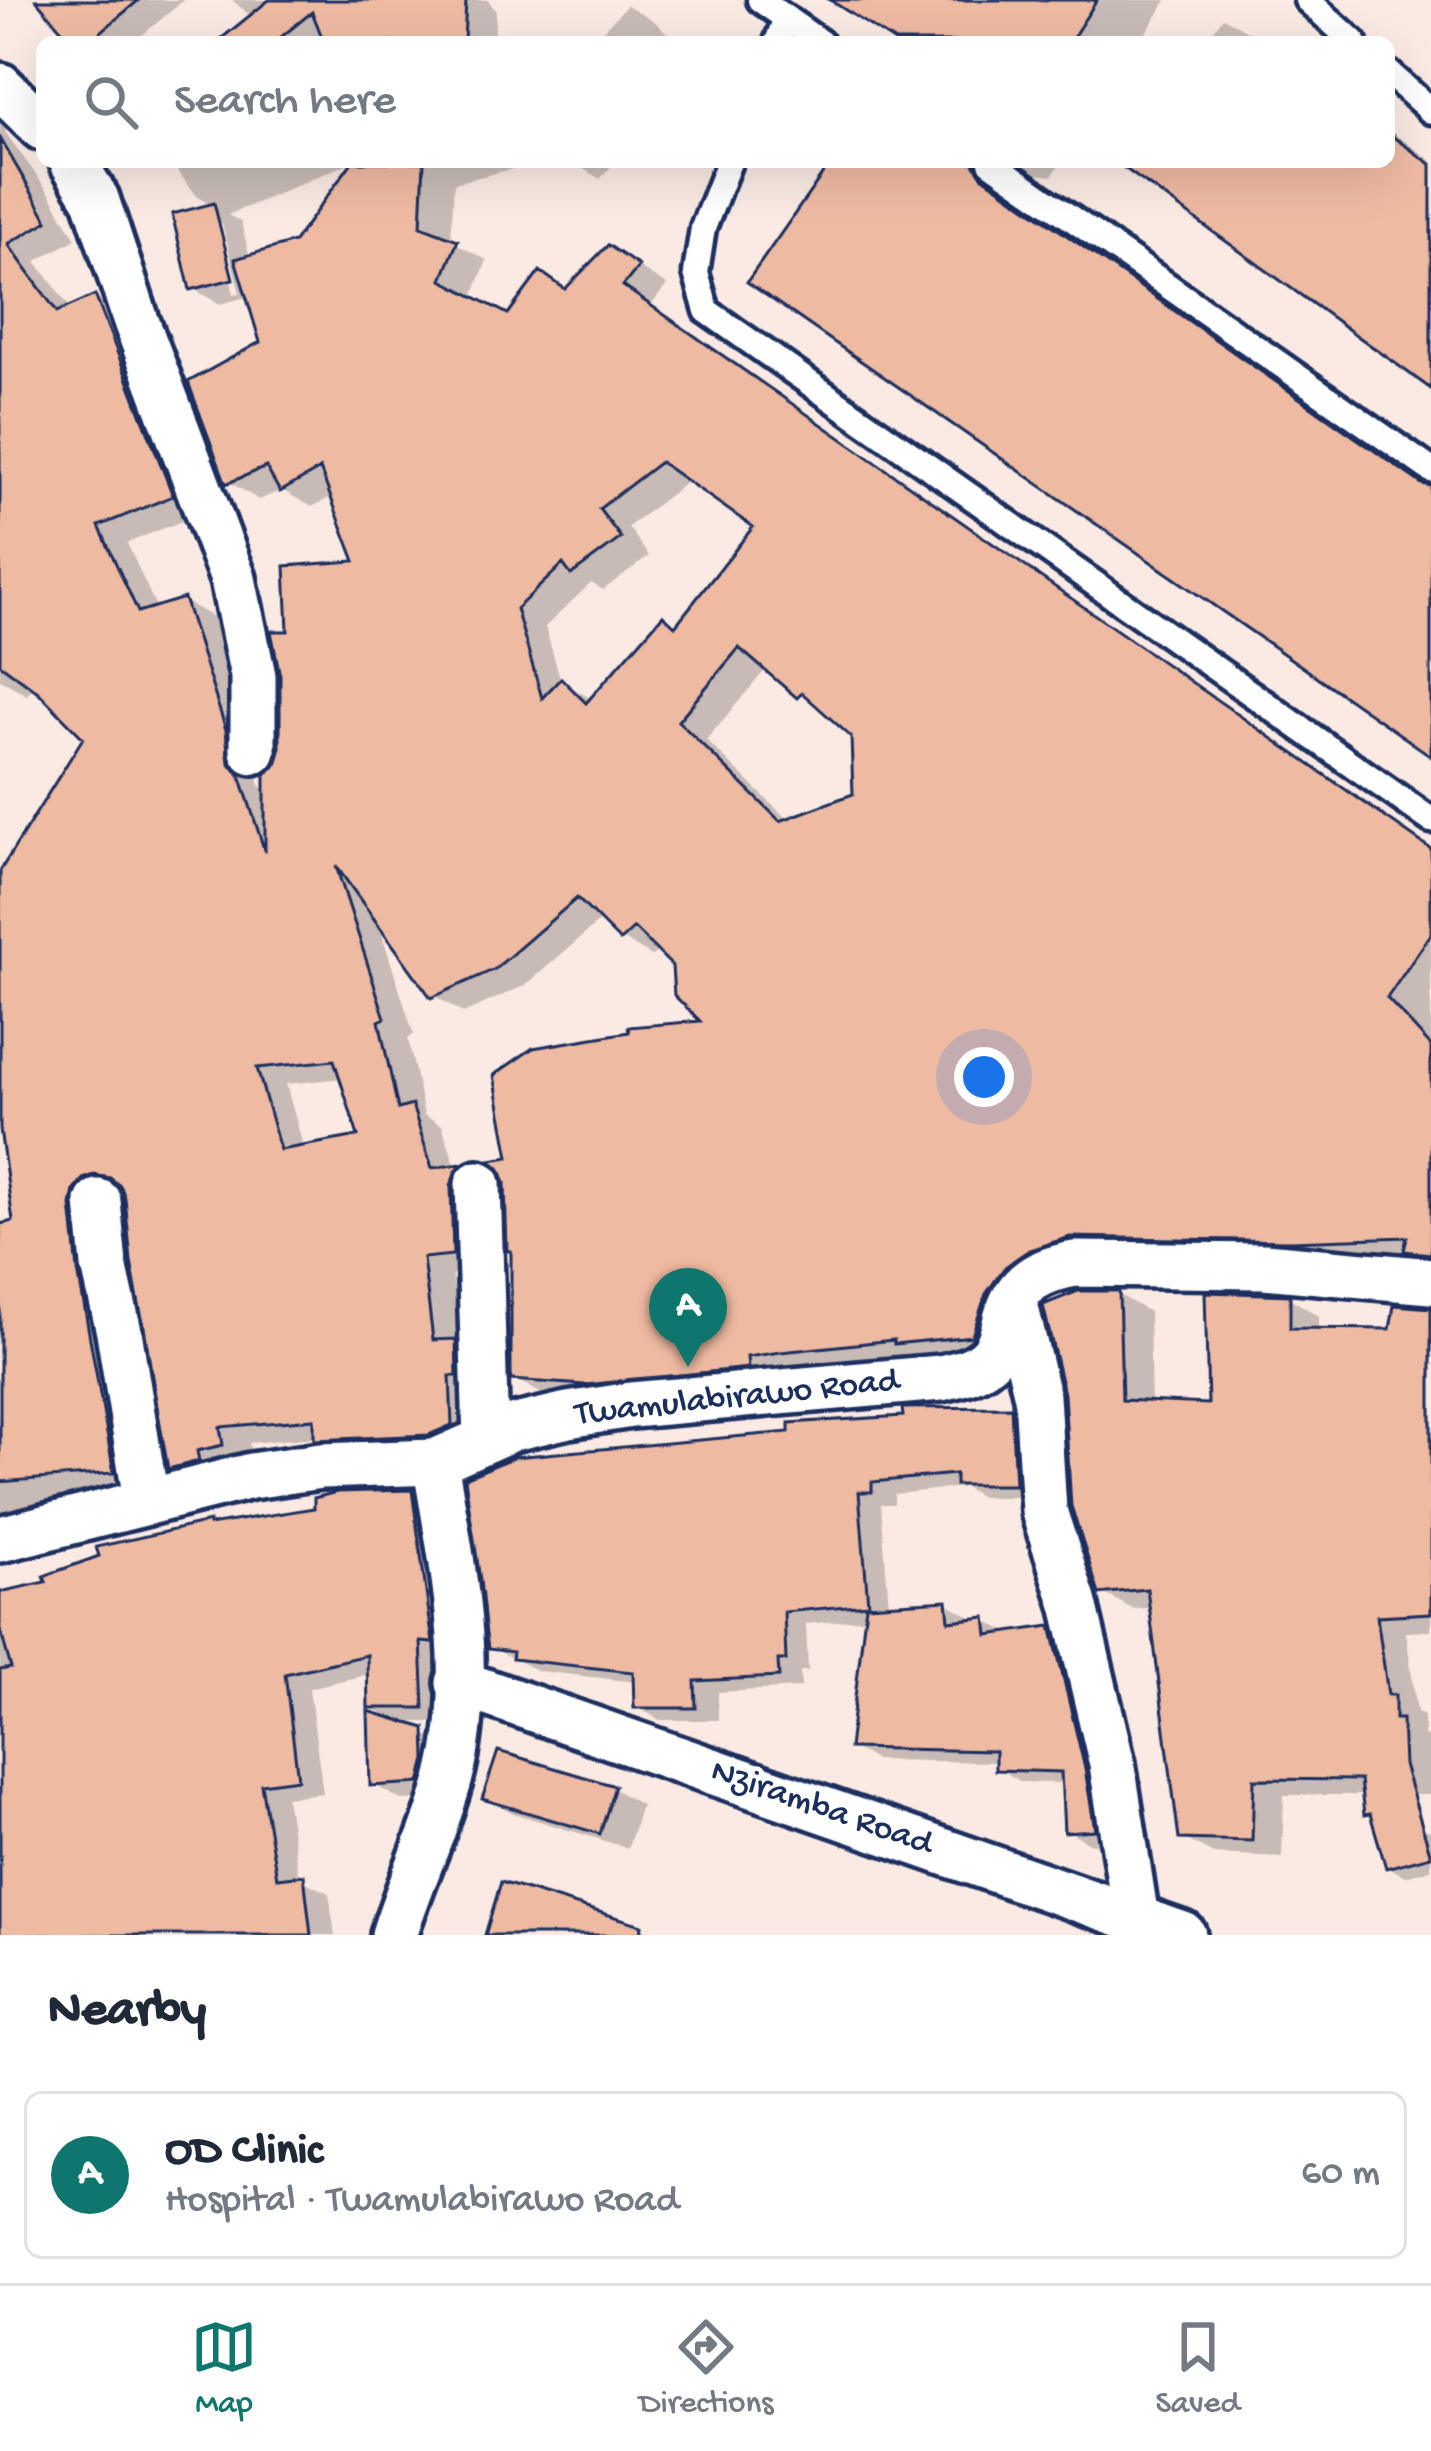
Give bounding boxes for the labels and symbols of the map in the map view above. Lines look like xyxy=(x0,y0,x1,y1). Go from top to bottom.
your location xyxy=(954,1047,1014,1107)
pin: A xyxy=(649,1268,727,1367)
street label: Twamulabirawo Road xyxy=(571,1360,904,1438)
street label: Nziramba Road xyxy=(705,1751,940,1868)

